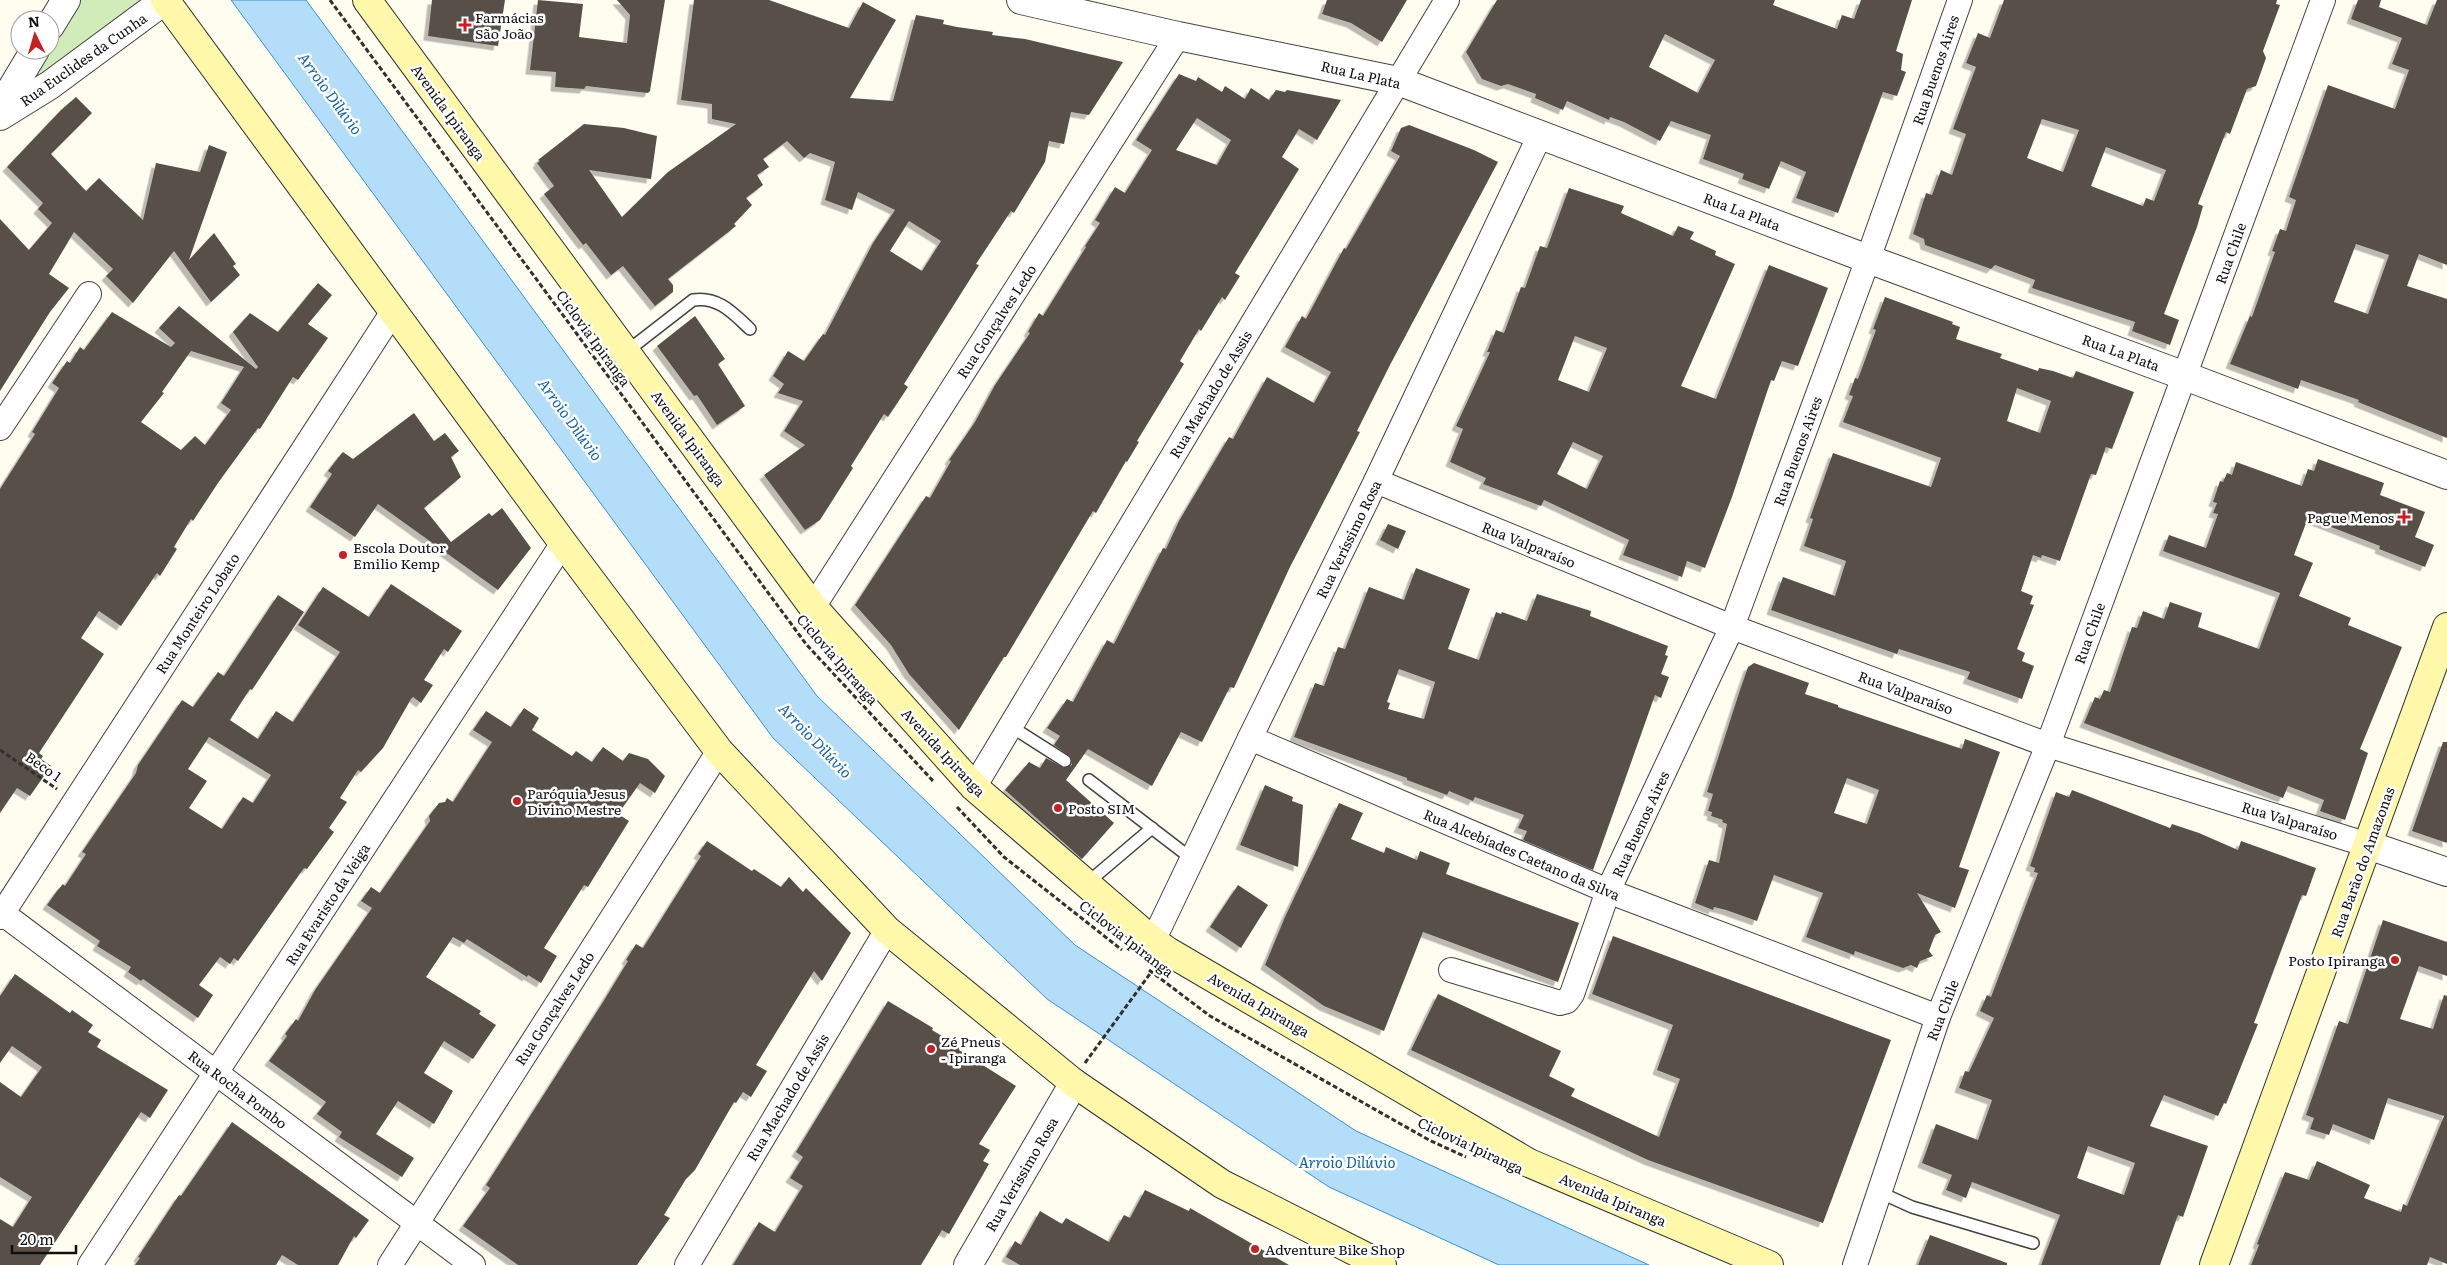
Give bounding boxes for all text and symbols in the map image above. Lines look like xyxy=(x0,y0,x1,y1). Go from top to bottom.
street label: Rua Euclides da Cunha xyxy=(16,7,151,110)
place label: Farmácias São João xyxy=(475,7,544,43)
north arrow xyxy=(10,10,60,60)
text: N xyxy=(27,11,41,32)
street label: Rua Buenos Aires xyxy=(1907,12,1963,128)
marker: Farmácias São João xyxy=(459,19,471,31)
water label: Arroio Dilúvio xyxy=(293,47,369,139)
street label: Rua La Plata xyxy=(1319,55,1403,93)
street label: Avenida Ipiranga xyxy=(407,60,491,165)
street label: Rua La Plata xyxy=(1700,187,1784,235)
street label: Rua Chile xyxy=(2210,219,2250,287)
street label: Rua Gonçalves Ledo xyxy=(952,260,1040,382)
street label: Ciclovia Ipiranga xyxy=(552,286,636,391)
street label: Rua Machado de Assis xyxy=(1164,327,1256,461)
street label: Rua La Plata xyxy=(2079,329,2163,375)
water label: Arroio Dilúvio xyxy=(533,373,609,465)
street label: Avenida Ipiranga xyxy=(647,386,731,491)
street label: Rua Buenos Aires xyxy=(1768,393,1826,509)
street label: Rua Veríssimo Rosa xyxy=(1311,476,1386,602)
place label: Pague Menos xyxy=(2307,507,2394,527)
marker: Pague Menos xyxy=(2398,511,2410,523)
street label: Rua Valparaíso xyxy=(1479,516,1579,572)
place label: Escola Doutor Emilio Kemp xyxy=(353,537,446,573)
street label: Rua Monteiro Lobato xyxy=(150,549,244,677)
marker: Escola Doutor Emilio Kemp xyxy=(337,549,349,561)
street label: Rua Chile xyxy=(2069,599,2109,667)
street label: Ciclovia Ipiranga xyxy=(793,609,883,709)
street label: Rua Valparaíso xyxy=(1856,666,1956,718)
water label: Arroio Dilúvio xyxy=(774,697,858,783)
street label: Avenida Ipiranga xyxy=(898,703,991,801)
street label: Beco 1 xyxy=(22,746,66,786)
street label: Rua Buenos Aires xyxy=(1607,768,1673,880)
place label: Paróquia Jesus Divino Mestre xyxy=(527,783,625,819)
street label: Rua Barão do Amazonas xyxy=(2325,784,2399,940)
marker: Paróquia Jesus Divino Mestre xyxy=(511,795,523,807)
street label: Rua Valparaíso xyxy=(2239,796,2341,844)
place label: Posto SIM xyxy=(1068,798,1135,818)
marker: Posto SIM xyxy=(1052,802,1064,814)
street label: Rua Alcebíades Caetano da Silva xyxy=(1421,803,1624,905)
street label: Rua Evaristo da Veiga xyxy=(280,839,374,969)
street label: Ciclovia Ipiranga xyxy=(1076,895,1179,981)
street label: Rua Gonçalves Ledo xyxy=(510,947,598,1069)
place label: Posto Ipiranga xyxy=(2288,950,2385,970)
marker: Posto Ipiranga xyxy=(2389,954,2401,966)
street label: Avenida Ipiranga xyxy=(1204,967,1314,1042)
street label: Rua Chile xyxy=(1921,976,1963,1044)
street label: Rua Machado de Assis xyxy=(741,1030,833,1164)
place label: Zé Pneus - Ipiranga xyxy=(941,1031,1007,1067)
marker: Zé Pneus - Ipiranga xyxy=(925,1043,937,1055)
street label: Rua Rocha Pombo xyxy=(184,1045,292,1133)
street label: Ciclovia Ipiranga xyxy=(1415,1112,1528,1178)
street label: Rua Veríssimo Rosa xyxy=(980,1113,1062,1235)
water label: Arroio Dilúvio xyxy=(1298,1150,1396,1173)
street label: Avenida Ipiranga xyxy=(1556,1167,1670,1231)
scale bar xyxy=(12,1222,76,1254)
text: 20 m xyxy=(20,1227,54,1250)
place label: Adventure Bike Shop xyxy=(1265,1239,1405,1259)
marker: Adventure Bike Shop xyxy=(1249,1243,1261,1255)

